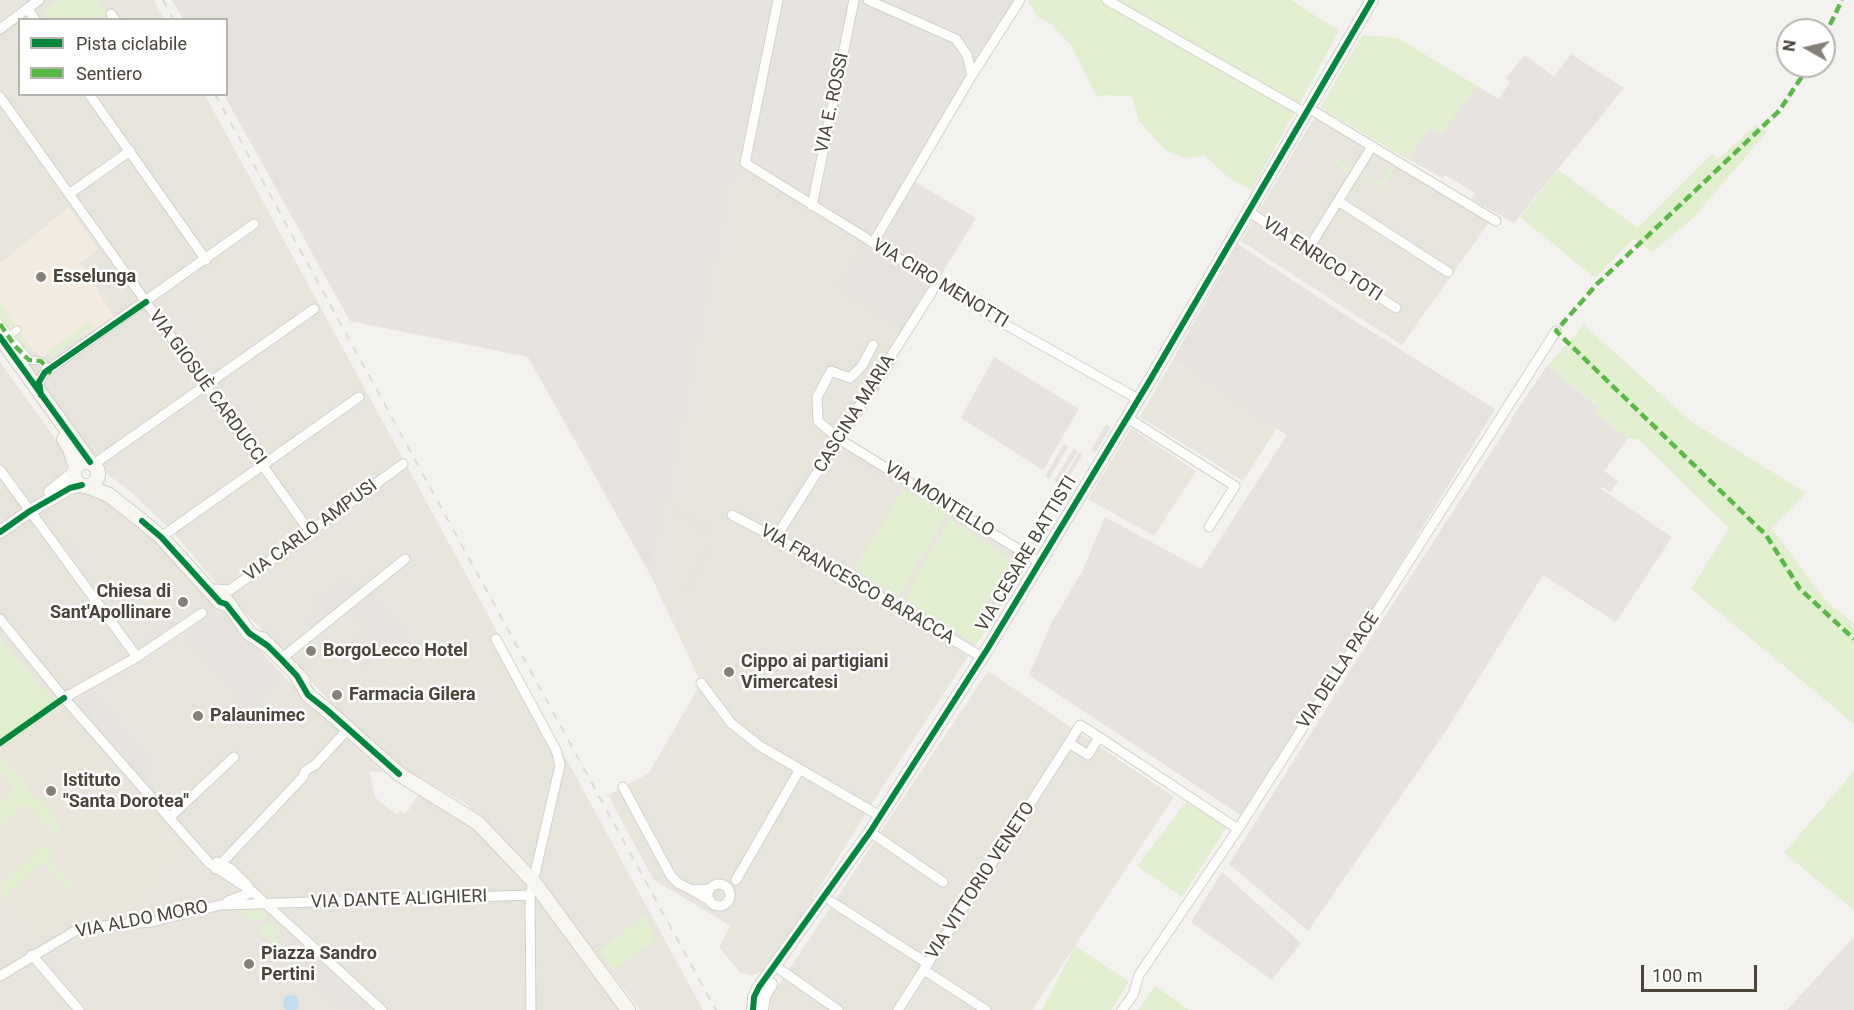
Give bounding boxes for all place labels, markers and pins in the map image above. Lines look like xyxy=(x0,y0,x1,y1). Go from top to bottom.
place label: Esselunga xyxy=(53,266,136,288)
marker: Esselunga xyxy=(34,270,48,284)
place label: Chiesa di Sant'Apollinare xyxy=(50,581,171,624)
marker: Chiesa di Sant'Apollinare xyxy=(176,595,190,609)
place label: BorgoLecco Hotel xyxy=(323,640,468,662)
marker: BorgoLecco Hotel xyxy=(304,644,318,658)
place label: Cippo ai partigiani Vimercatesi xyxy=(741,651,888,694)
marker: Cippo ai partigiani Vimercatesi xyxy=(722,665,736,679)
place label: Farmacia Gilera xyxy=(349,684,476,706)
marker: Farmacia Gilera xyxy=(330,688,344,702)
place label: Palaunimec xyxy=(210,705,305,727)
marker: Palaunimec xyxy=(191,709,205,723)
place label: Istituto "Santa Dorotea" xyxy=(63,770,189,812)
marker: Istituto "Santa Dorotea" xyxy=(44,784,58,798)
place label: Piazza Sandro Pertini xyxy=(261,943,377,986)
marker: Piazza Sandro Pertini xyxy=(242,957,256,971)

